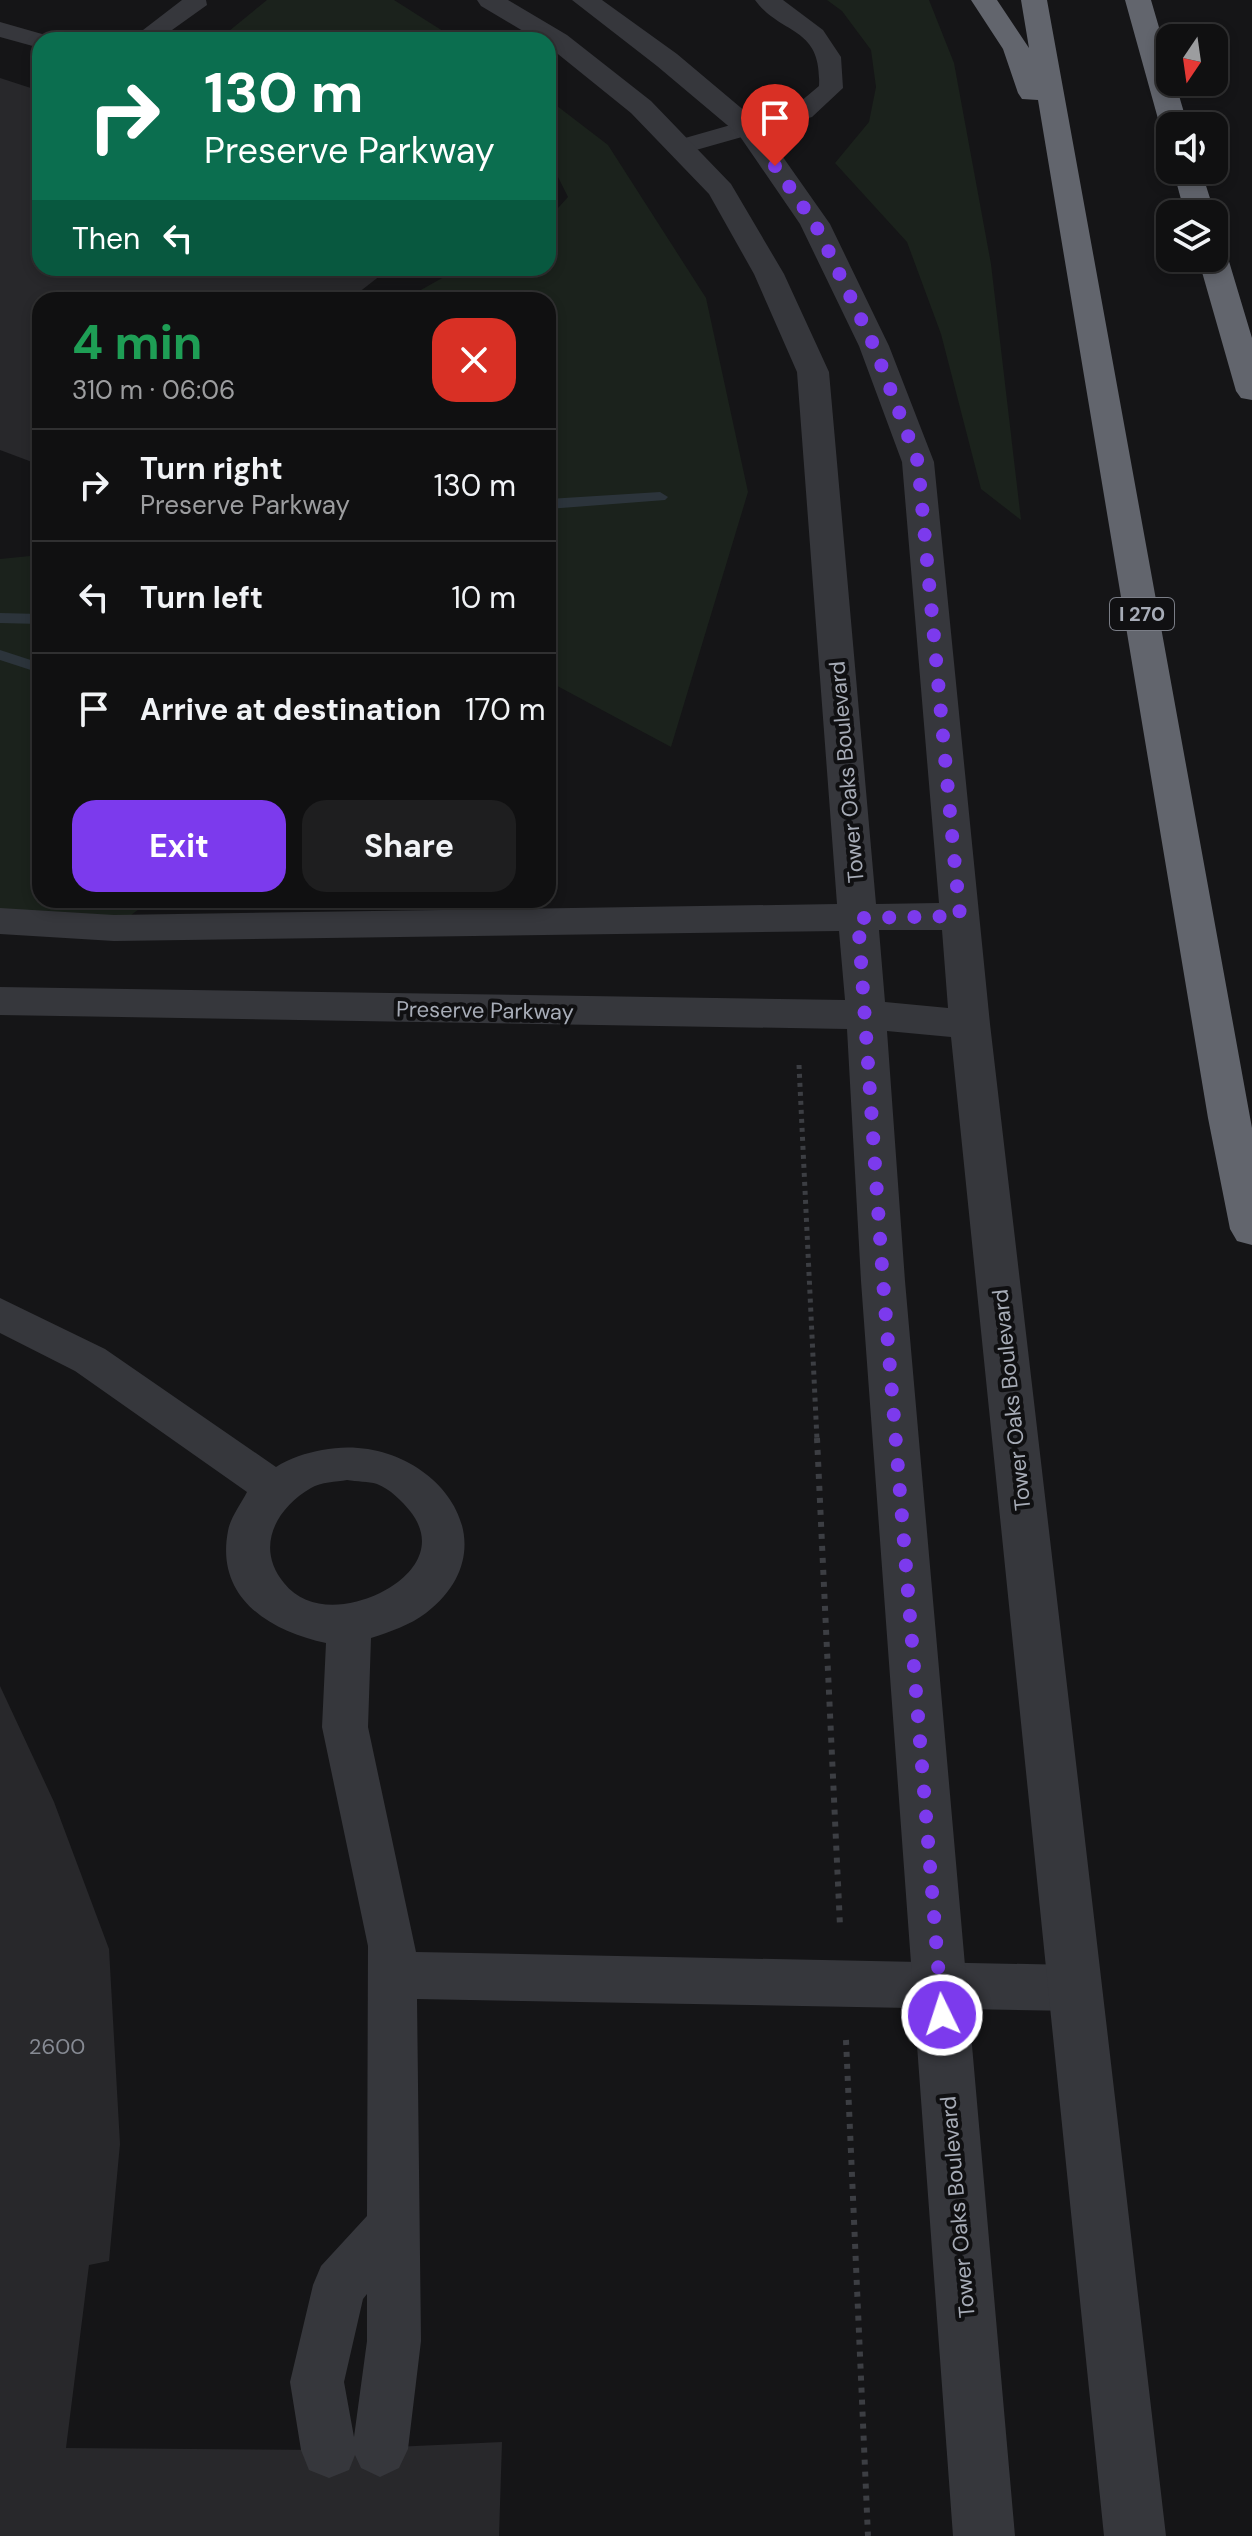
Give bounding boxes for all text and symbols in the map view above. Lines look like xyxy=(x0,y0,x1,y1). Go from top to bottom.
north arrow xyxy=(1156,24,1228,96)
map controls xyxy=(1156,24,1228,272)
text: 130 m xyxy=(204,56,363,129)
icon: right xyxy=(72,64,176,168)
pin xyxy=(741,84,809,166)
icon: arrive xyxy=(753,96,797,140)
button: sound xyxy=(1156,112,1228,184)
text: Preserve Parkway xyxy=(204,127,495,174)
button: layers xyxy=(1156,200,1228,272)
icon: left xyxy=(156,216,200,260)
text: Then xyxy=(72,219,140,258)
text: 4 min xyxy=(72,311,202,374)
button: close xyxy=(432,318,516,402)
text: 310 m · 06:06 xyxy=(72,373,235,407)
text: Turn right xyxy=(140,449,283,488)
icon: right xyxy=(72,463,116,507)
text: 130 m xyxy=(434,466,516,505)
text: Preserve Parkway xyxy=(140,488,350,522)
icon: left xyxy=(72,575,116,619)
text: Turn left xyxy=(140,578,263,617)
text: 10 m xyxy=(451,578,516,617)
road number: I 270 xyxy=(1110,598,1174,630)
street label: Tower Oaks Boulevard xyxy=(822,660,871,884)
icon: arrive xyxy=(72,687,116,731)
text: Arrive at destination xyxy=(140,690,441,729)
text: 170 m xyxy=(465,690,545,729)
button: Exit xyxy=(72,800,286,892)
button: Share xyxy=(302,800,516,892)
street label: Preserve Parkway xyxy=(396,994,574,1027)
street label: Tower Oaks Boulevard xyxy=(985,1288,1038,1512)
position arrow xyxy=(900,1973,984,2057)
house number: 2600 xyxy=(29,2032,85,2061)
street label: Tower Oaks Boulevard xyxy=(933,2095,982,2319)

